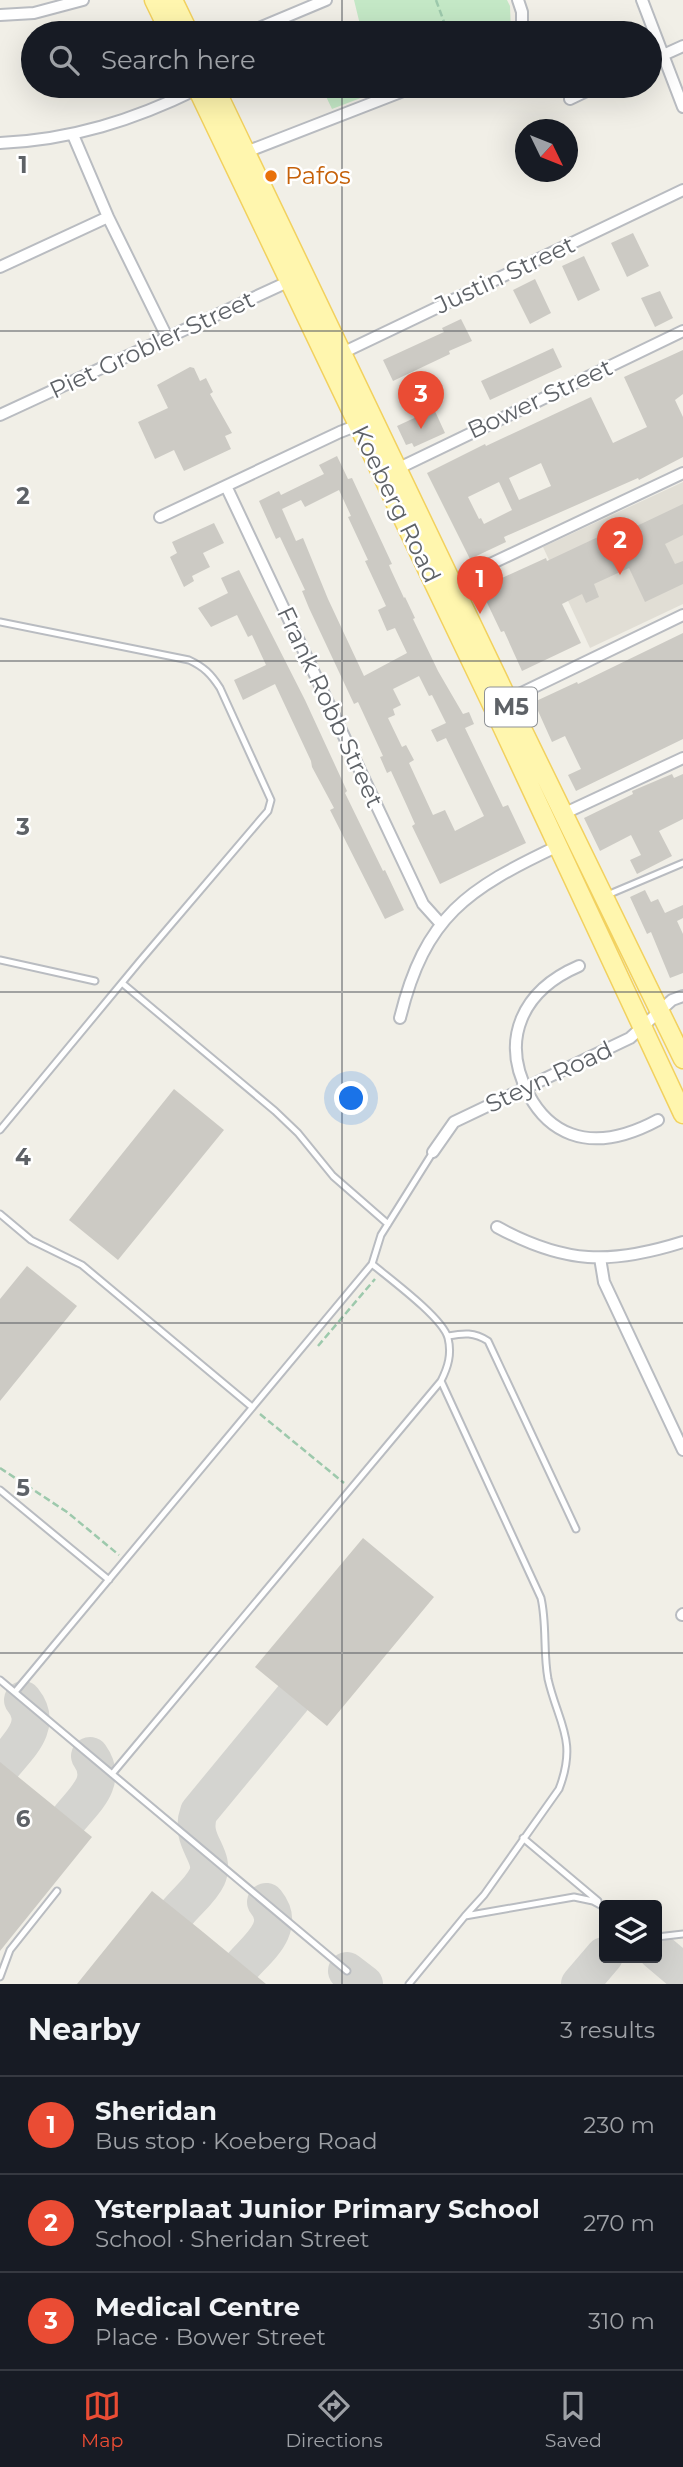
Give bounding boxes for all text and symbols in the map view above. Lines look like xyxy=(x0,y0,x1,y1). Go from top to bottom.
search box xyxy=(21,21,662,98)
icon: search xyxy=(45,41,83,79)
text: Search here xyxy=(101,44,256,76)
north arrow xyxy=(515,119,578,182)
text: 1 xyxy=(18,151,28,179)
place label: Pafos xyxy=(285,161,351,190)
marker: Pafos xyxy=(263,168,279,184)
street label: Justin Street xyxy=(429,229,580,320)
street label: Piet Grobler Street xyxy=(45,284,259,405)
street label: Bower Street xyxy=(463,352,617,445)
pin: 3 xyxy=(398,371,444,429)
street label: Koeberg Road xyxy=(346,420,447,587)
text: 2 xyxy=(16,482,30,510)
pin: 2 xyxy=(597,517,643,575)
pin: 1 xyxy=(457,556,503,614)
street label: Frank Robb Street xyxy=(271,602,390,812)
road number: M5 xyxy=(485,688,537,726)
text: 3 xyxy=(15,813,30,841)
street label: Steyn Road xyxy=(481,1035,617,1119)
your location xyxy=(334,1081,368,1115)
text: 4 xyxy=(15,1143,31,1171)
text: 5 xyxy=(16,1474,30,1502)
text: 6 xyxy=(16,1805,31,1833)
map controls xyxy=(599,1900,662,1963)
button: layers xyxy=(599,1900,662,1963)
text: Nearby xyxy=(28,2011,140,2048)
text: 3 results xyxy=(560,2016,655,2044)
text: Sheridan xyxy=(95,2095,217,2127)
text: 1 xyxy=(46,2111,56,2139)
text: 230 m xyxy=(583,2111,655,2139)
text: Bus stop · Koeberg Road xyxy=(95,2127,378,2155)
text: Ysterplaat Junior Primary School xyxy=(95,2193,540,2225)
text: 2 xyxy=(44,2209,58,2237)
text: 270 m xyxy=(583,2209,655,2237)
text: School · Sheridan Street xyxy=(95,2225,369,2253)
text: Medical Centre xyxy=(95,2291,300,2323)
text: 3 xyxy=(44,2307,58,2335)
text: 310 m xyxy=(588,2307,655,2335)
text: Place · Bower Street xyxy=(95,2323,326,2351)
tab: Map xyxy=(81,2387,123,2452)
tab: Directions xyxy=(285,2387,383,2452)
tab: Saved xyxy=(545,2387,602,2452)

